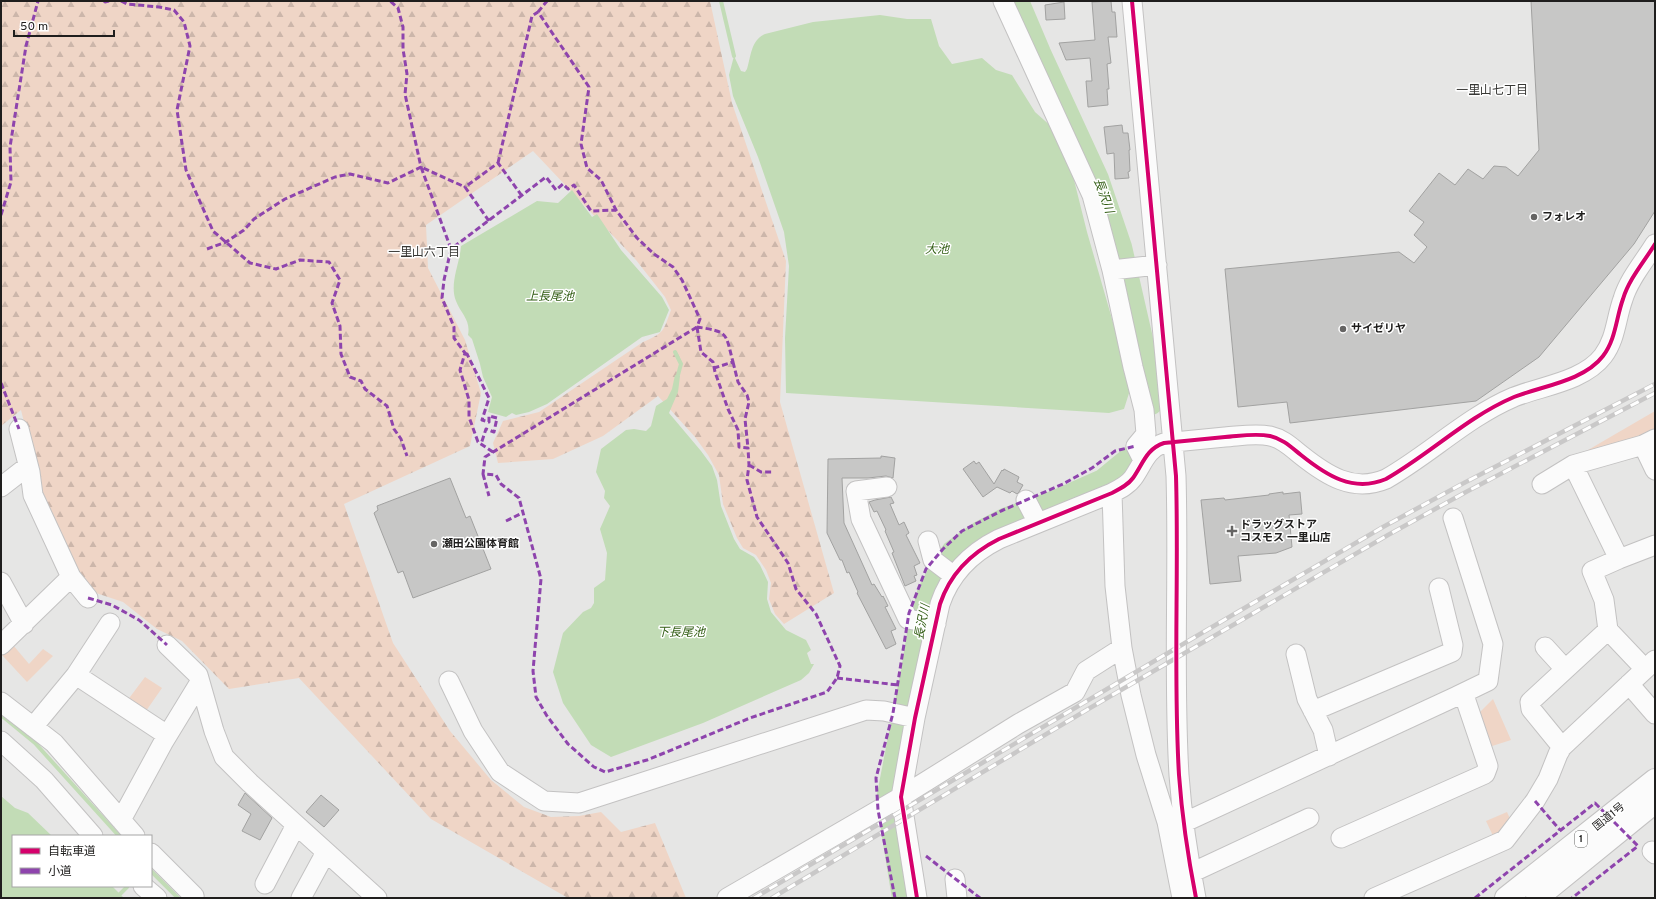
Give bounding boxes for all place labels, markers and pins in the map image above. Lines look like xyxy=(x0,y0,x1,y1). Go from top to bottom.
place label: フォレオ xyxy=(1542,210,1586,224)
marker: フォレオ xyxy=(1529,212,1539,222)
place label: サイゼリヤ xyxy=(1351,322,1406,336)
marker: サイゼリヤ xyxy=(1338,324,1348,334)
place label: ドラッグストア コスモス 一里山店 xyxy=(1240,518,1331,545)
marker: ドラッグストア コスモス 一里山店 xyxy=(1227,526,1237,536)
place label: 瀬田公園体育館 xyxy=(442,537,519,551)
marker: 瀬田公園体育館 xyxy=(429,539,439,549)

